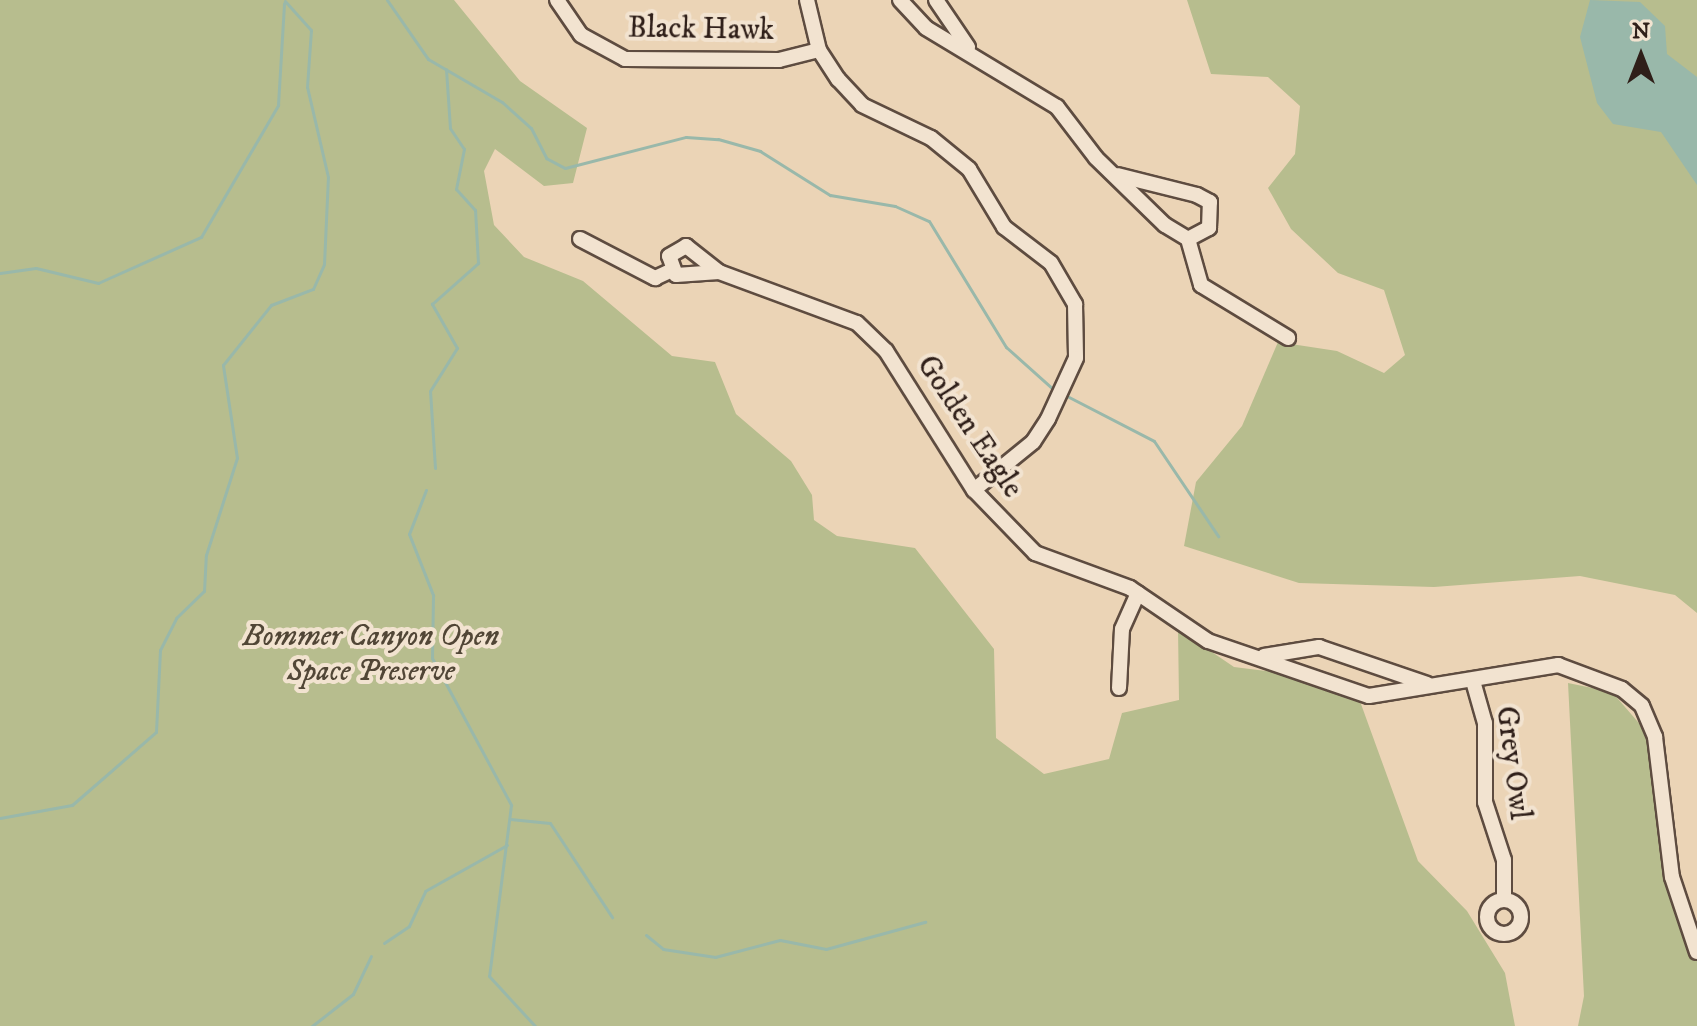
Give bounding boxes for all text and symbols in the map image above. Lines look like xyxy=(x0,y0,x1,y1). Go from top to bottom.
street label: Black Hawk xyxy=(628,11,774,49)
north arrow xyxy=(1601,16,1681,96)
text: N xyxy=(1632,18,1650,45)
street label: Golden Eagle xyxy=(908,349,1030,505)
park label: Bommer Canyon Open Space Preserve xyxy=(243,619,499,690)
street label: Grey Owl xyxy=(1487,704,1537,822)

